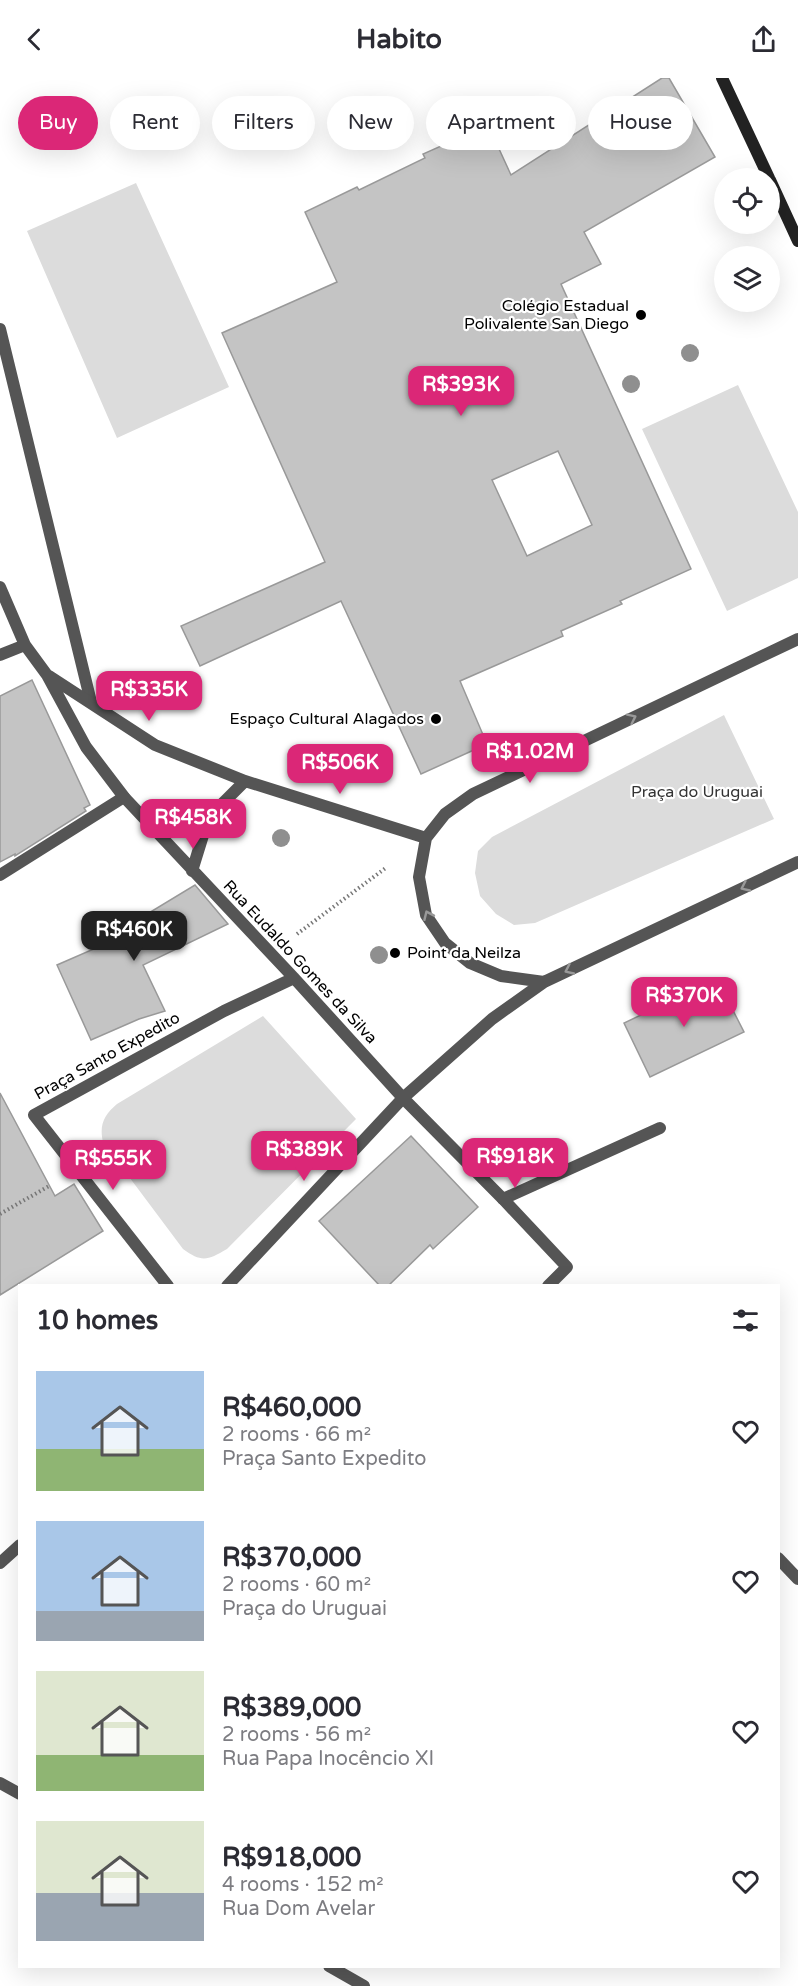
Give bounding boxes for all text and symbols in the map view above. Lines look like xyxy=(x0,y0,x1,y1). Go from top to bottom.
icon: back xyxy=(18,23,51,56)
text: Habito xyxy=(356,23,442,56)
icon: share xyxy=(747,23,780,56)
chip: Buy xyxy=(18,96,98,150)
chip: Rent xyxy=(110,96,200,150)
chip: Filters xyxy=(212,96,315,150)
chip: New xyxy=(327,96,414,150)
chip: Apartment xyxy=(426,96,576,150)
chip: House xyxy=(588,96,693,150)
map controls xyxy=(714,168,780,312)
button: locate xyxy=(714,168,780,234)
button: layers xyxy=(714,246,780,312)
place label: Colégio Estadual Polivalente San Diego xyxy=(464,296,629,334)
marker: Colégio Estadual Polivalente San Diego xyxy=(634,308,648,322)
pin: R$393K xyxy=(412,366,510,417)
text: R$393K xyxy=(422,373,500,397)
pin: R$335K xyxy=(100,671,198,722)
text: R$335K xyxy=(110,678,188,702)
place label: Espaço Cultural Alagados xyxy=(230,709,424,729)
marker: Espaço Cultural Alagados xyxy=(429,712,443,726)
one-way arrow xyxy=(626,713,637,725)
pin: R$1.02M xyxy=(475,733,585,784)
text: R$1.02M xyxy=(486,740,574,764)
pin: R$506K xyxy=(291,744,389,795)
text: R$506K xyxy=(301,751,379,775)
park label: Praça do Uruguai xyxy=(631,782,763,802)
pin: R$458K xyxy=(144,799,242,850)
text: R$458K xyxy=(154,806,232,830)
street label: Rua Eudaldo Gomes da Silva xyxy=(219,876,381,1048)
one-way arrow xyxy=(741,879,752,891)
one-way arrow xyxy=(423,910,435,921)
pin: R$460K xyxy=(85,911,183,962)
text: R$460K xyxy=(95,918,173,942)
place label: Point da Neilza xyxy=(407,943,521,963)
marker: Point da Neilza xyxy=(388,946,402,960)
one-way arrow xyxy=(565,963,576,975)
pin: R$370K xyxy=(635,977,733,1028)
text: R$370K xyxy=(645,984,723,1008)
street label: Praça Santo Expedito xyxy=(31,1008,183,1104)
pin: R$389K xyxy=(255,1131,353,1182)
text: R$389K xyxy=(265,1138,343,1162)
pin: R$918K xyxy=(466,1138,564,1189)
pin: R$555K xyxy=(64,1140,162,1191)
text: R$918K xyxy=(476,1145,554,1169)
text: R$555K xyxy=(74,1147,152,1171)
icon: filters xyxy=(729,1304,762,1337)
text: 10 homes xyxy=(36,1305,158,1336)
text: R$460,000 xyxy=(222,1392,361,1423)
icon: home xyxy=(84,1395,156,1467)
icon: heart xyxy=(729,1415,762,1448)
text: 2 rooms · 66 m² xyxy=(222,1423,371,1447)
text: Praça Santo Expedito xyxy=(222,1447,426,1471)
text: R$370,000 xyxy=(222,1542,361,1573)
icon: home xyxy=(84,1545,156,1617)
icon: heart xyxy=(729,1565,762,1598)
text: 2 rooms · 60 m² xyxy=(222,1573,371,1597)
text: Praça do Uruguai xyxy=(222,1597,387,1621)
text: R$389,000 xyxy=(222,1692,361,1723)
icon: home xyxy=(84,1695,156,1767)
icon: heart xyxy=(729,1715,762,1748)
text: 2 rooms · 56 m² xyxy=(222,1723,371,1747)
text: Rua Papa Inocêncio XI xyxy=(222,1747,434,1771)
text: R$918,000 xyxy=(222,1842,361,1873)
icon: home xyxy=(84,1845,156,1917)
icon: heart xyxy=(729,1865,762,1898)
text: 4 rooms · 152 m² xyxy=(222,1873,384,1897)
text: Rua Dom Avelar xyxy=(222,1897,375,1921)

